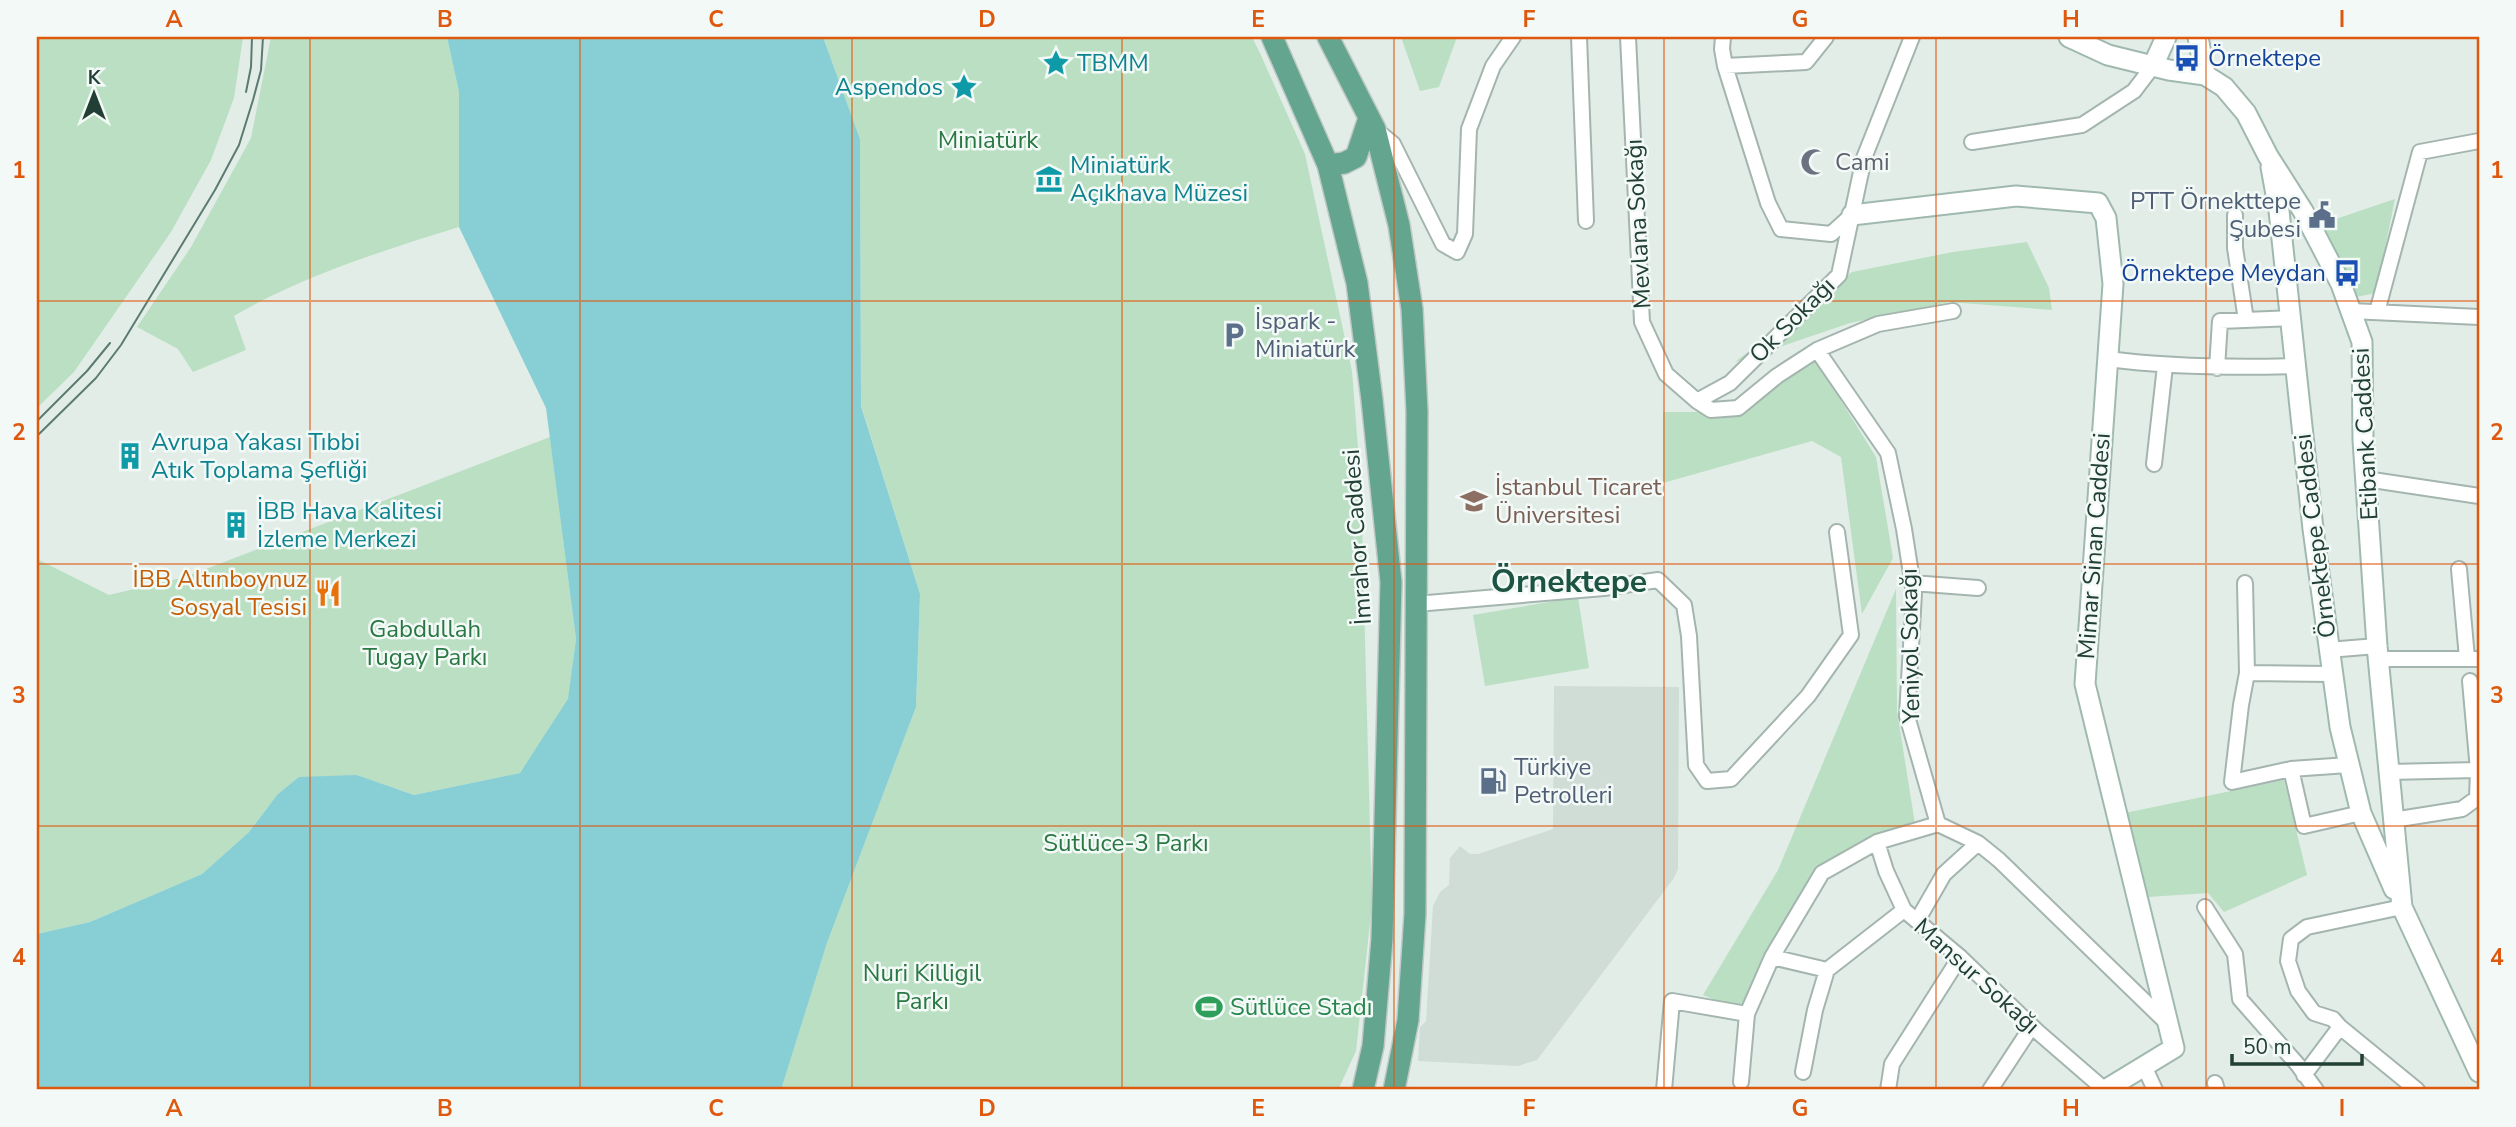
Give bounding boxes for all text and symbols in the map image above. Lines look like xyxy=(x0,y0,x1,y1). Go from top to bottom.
text: A xyxy=(165,4,183,35)
text: B xyxy=(437,4,453,35)
text: C xyxy=(708,4,724,35)
text: D xyxy=(978,4,996,35)
text: E xyxy=(1251,4,1265,35)
text: F xyxy=(1523,4,1536,35)
text: G xyxy=(1792,4,1808,35)
text: H xyxy=(2062,4,2080,35)
text: I xyxy=(2339,4,2345,35)
place label: Örnektepe xyxy=(2208,42,2321,74)
bus stop icon: Örnektepe xyxy=(2172,43,2202,73)
place label: TBMM xyxy=(1077,47,1149,79)
place icon: TBMM xyxy=(1041,48,1071,78)
north arrow xyxy=(60,60,130,130)
text: K xyxy=(88,65,102,91)
place label: Aspendos xyxy=(835,71,943,103)
place icon: Aspendos xyxy=(949,72,979,102)
park label: Miniatürk xyxy=(938,124,1039,156)
street label: Mevlana Sokağı xyxy=(1618,138,1658,310)
place label: Cami xyxy=(1835,146,1890,178)
mosque icon: Cami xyxy=(1799,147,1829,177)
place label: Miniatürk Açıkhava Müzesi xyxy=(1070,149,1248,209)
text: 1 xyxy=(12,155,26,186)
text: 1 xyxy=(2490,155,2504,186)
museum icon: Miniatürk Açıkhava Müzesi xyxy=(1034,164,1064,194)
place label: PTT Örnekttepe Şubesi xyxy=(2130,185,2301,245)
public building icon: PTT Örnekttepe Şubesi xyxy=(2307,200,2337,230)
place label: Örnektepe Meydan xyxy=(2121,257,2326,289)
bus stop icon: Örnektepe Meydan xyxy=(2332,258,2362,288)
street label: Ok Sokağı xyxy=(1742,270,1842,370)
place label: İspark - Miniatürk xyxy=(1255,305,1356,365)
parking icon: İspark - Miniatürk xyxy=(1219,320,1249,350)
street label: Etibank Caddesi xyxy=(2345,347,2385,521)
text: 2 xyxy=(12,417,26,448)
text: 2 xyxy=(2490,417,2504,448)
place label: Avrupa Yakası Tıbbi Atık Toplama Şefliği xyxy=(151,426,367,486)
street label: Mimar Sinan Caddesi xyxy=(2070,432,2118,660)
street label: Örnektepe Caddesi xyxy=(2287,432,2343,640)
building icon: Avrupa Yakası Tıbbi Atık Toplama Şefliği xyxy=(115,441,145,471)
street label: İmrahor Caddesi xyxy=(1335,448,1379,626)
place label: İstanbul Ticaret Üniversitesi xyxy=(1495,471,1662,531)
school or university icon: İstanbul Ticaret Üniversitesi xyxy=(1459,486,1489,516)
place label: İBB Hava Kalitesi İzleme Merkezi xyxy=(257,495,442,555)
building icon: İBB Hava Kalitesi İzleme Merkezi xyxy=(221,510,251,540)
district label: Örnektepe xyxy=(1491,560,1647,603)
place label: İBB Altınboynuz Sosyal Tesisi xyxy=(133,563,307,623)
street label: Yeniyol Sokağı xyxy=(1893,568,1927,725)
restaurant icon: İBB Altınboynuz Sosyal Tesisi xyxy=(313,578,343,608)
park label: Gabdullah Tugay Parkı xyxy=(363,613,487,673)
text: 3 xyxy=(12,680,26,711)
text: 3 xyxy=(2490,680,2504,711)
place label: Türkiye Petrolleri xyxy=(1514,751,1613,811)
fuel station icon: Türkiye Petrolleri xyxy=(1478,766,1508,796)
park label: Sütlüce-3 Parkı xyxy=(1043,827,1209,859)
street label: Mansur Sokağı xyxy=(1907,911,2047,1041)
text: 4 xyxy=(12,942,26,973)
text: 4 xyxy=(2490,942,2504,973)
park label: Nuri Killigil Parkı xyxy=(863,957,981,1017)
place label: Sütlüce Stadı xyxy=(1230,991,1372,1023)
sports icon: Sütlüce Stadı xyxy=(1194,992,1224,1022)
scale bar xyxy=(2232,1022,2362,1066)
text: 50 m xyxy=(2243,1033,2292,1061)
text: A xyxy=(165,1093,183,1124)
text: B xyxy=(437,1093,453,1124)
text: C xyxy=(708,1093,724,1124)
text: D xyxy=(978,1093,996,1124)
text: E xyxy=(1251,1093,1265,1124)
text: F xyxy=(1523,1093,1536,1124)
text: G xyxy=(1792,1093,1808,1124)
text: H xyxy=(2062,1093,2080,1124)
text: I xyxy=(2339,1093,2345,1124)

